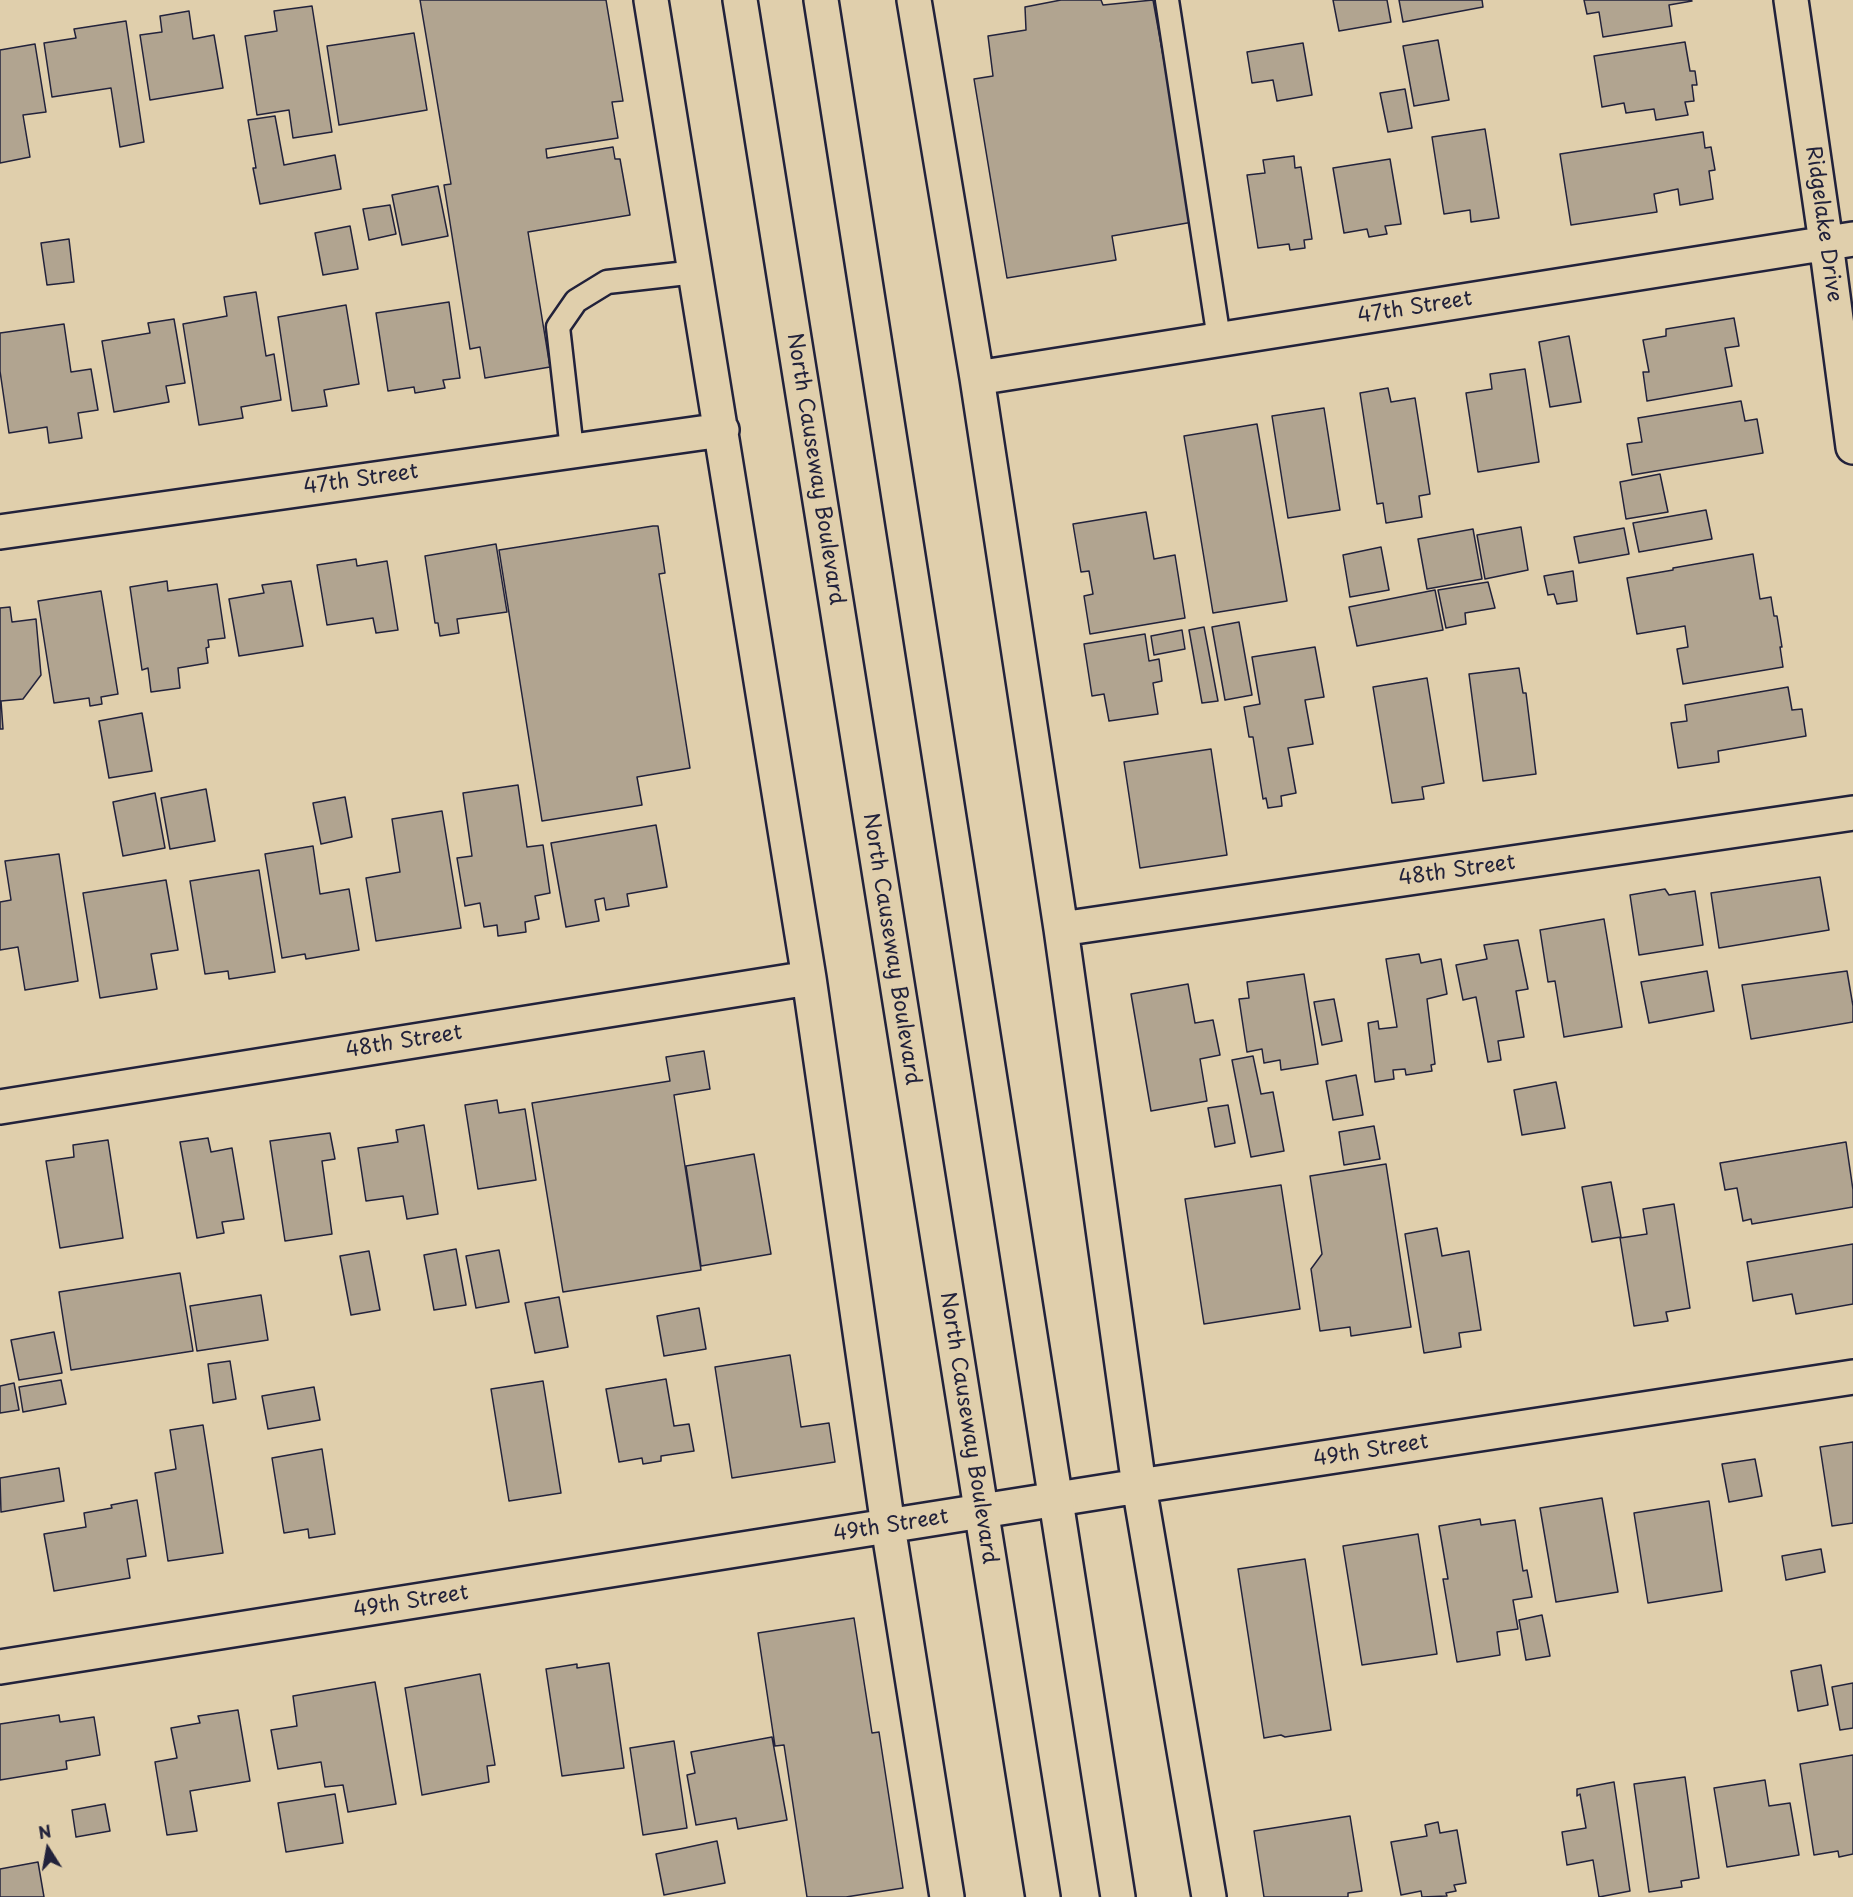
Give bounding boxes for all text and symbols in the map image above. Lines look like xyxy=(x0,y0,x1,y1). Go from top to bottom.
street label: Ridgelake Drive xyxy=(1800,144,1846,304)
street label: 47th Street xyxy=(1356,287,1474,329)
street label: North Causeway Boulevard xyxy=(781,331,849,607)
street label: 47th Street xyxy=(302,459,420,501)
street label: North Causeway Boulevard xyxy=(857,811,925,1087)
street label: 48th Street xyxy=(1397,850,1517,892)
street label: 48th Street xyxy=(344,1020,464,1064)
street label: North Causeway Boulevard xyxy=(934,1290,1002,1566)
street label: 49th Street xyxy=(1312,1429,1430,1473)
street label: 49th Street xyxy=(832,1504,950,1548)
street label: 49th Street xyxy=(352,1580,470,1624)
text: N xyxy=(36,1818,53,1844)
north arrow xyxy=(18,1819,78,1879)

